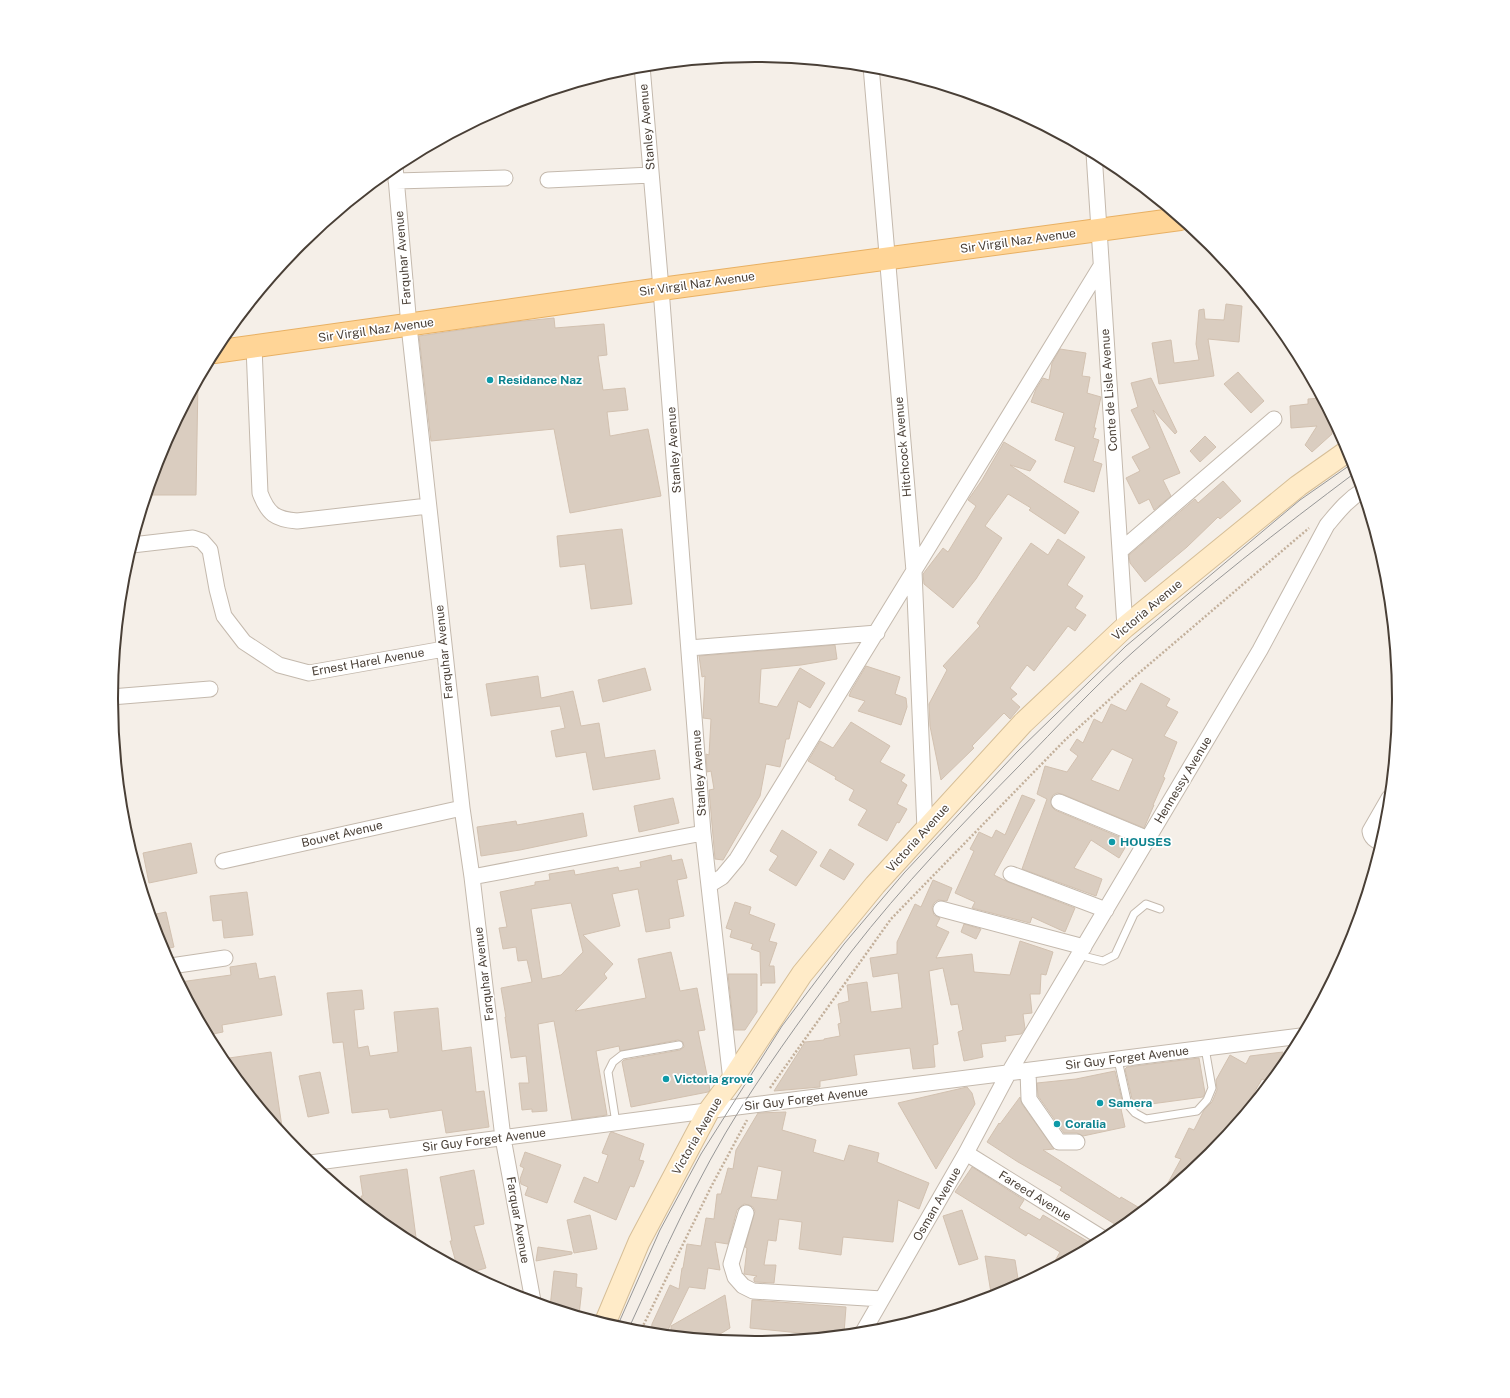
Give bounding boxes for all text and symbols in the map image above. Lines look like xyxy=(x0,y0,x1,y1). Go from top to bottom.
street label: Stanley Avenue xyxy=(636,83,658,171)
street label: Farquhar Avenue xyxy=(392,210,414,306)
street label: Sir Virgil Naz Avenue xyxy=(959,226,1077,256)
street label: Sir Virgil Naz Avenue xyxy=(638,269,756,299)
street label: Sir Virgil Naz Avenue xyxy=(317,315,435,345)
street label: Conte de Lisle Avenue xyxy=(1098,328,1120,452)
place label: Residance Naz xyxy=(498,373,582,387)
marker: Residance Naz xyxy=(485,375,495,385)
street label: Hitchcock Avenue xyxy=(892,396,914,498)
street label: Stanley Avenue xyxy=(664,406,684,494)
street label: Victoria Avenue xyxy=(1109,577,1185,643)
street label: Farquhar Avenue xyxy=(432,604,456,700)
street label: Ernest Harel Avenue xyxy=(311,645,426,679)
street label: Stanley Avenue xyxy=(689,729,709,817)
street label: Hennessy Avenue xyxy=(1151,734,1215,826)
street label: Victoria Avenue xyxy=(884,801,952,875)
street label: Bouvet Avenue xyxy=(300,818,384,850)
place label: HOUSES xyxy=(1120,835,1171,849)
marker: HOUSES xyxy=(1107,837,1117,847)
street label: Farquhar Avenue xyxy=(471,926,497,1022)
street label: Sir Guy Forget Avenue xyxy=(1064,1043,1190,1073)
place label: Victoria grove xyxy=(674,1072,754,1086)
marker: Victoria grove xyxy=(661,1074,671,1084)
street label: Sir Guy Forget Avenue xyxy=(743,1084,869,1114)
street label: Victoria Avenue xyxy=(669,1095,725,1177)
place label: Samera xyxy=(1108,1096,1152,1110)
marker: Samera xyxy=(1095,1098,1105,1108)
place label: Coralia xyxy=(1065,1117,1106,1131)
marker: Coralia xyxy=(1052,1119,1062,1129)
street label: Sir Guy Forget Avenue xyxy=(421,1125,547,1155)
street label: Osman Avenue xyxy=(910,1164,964,1243)
street label: Fareed Avenue xyxy=(996,1168,1074,1224)
street label: Farquar Avenue xyxy=(503,1176,533,1265)

